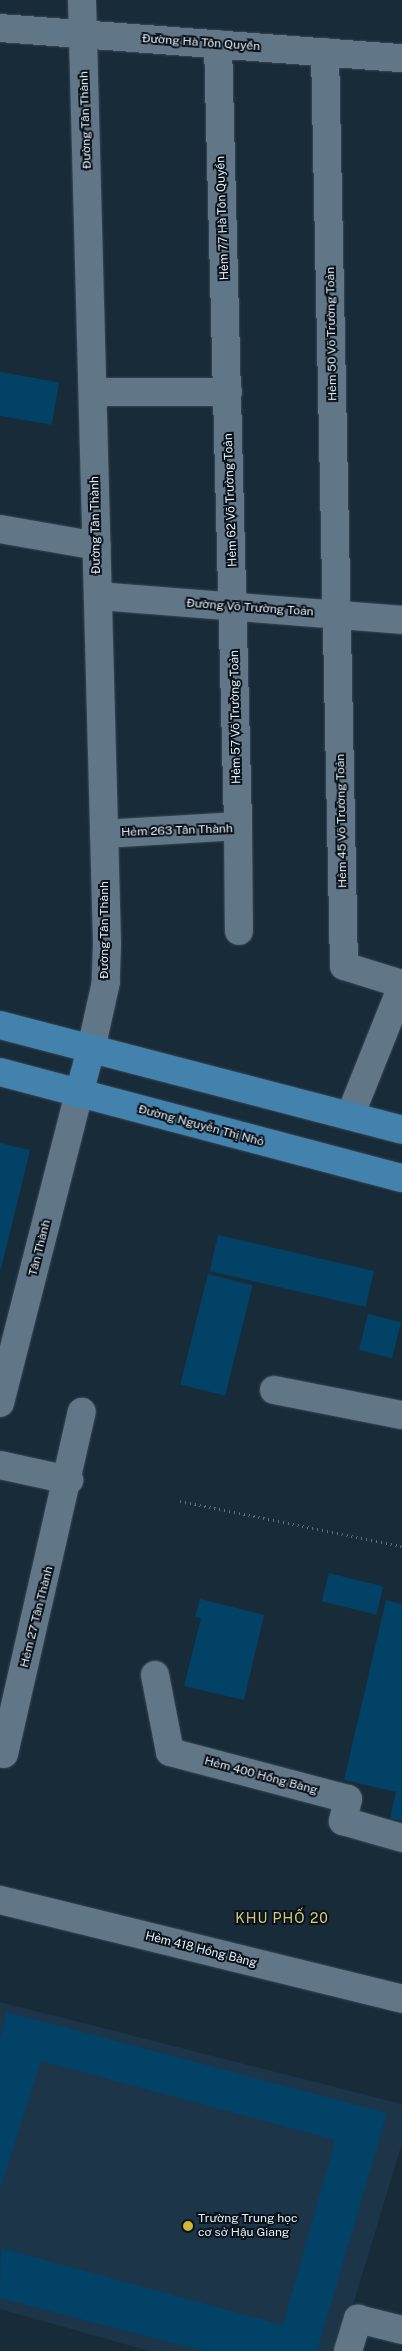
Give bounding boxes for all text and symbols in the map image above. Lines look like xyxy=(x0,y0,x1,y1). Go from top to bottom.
street label: Đường Hà Tôn Quyền xyxy=(142,32,260,54)
street label: Đường Tân Thành xyxy=(77,71,95,169)
street label: Hẻm 77 Hà Tôn Quyền xyxy=(214,156,232,280)
street label: Hẻm 50 Võ Trường Toản xyxy=(324,267,340,401)
street label: Hẻm 62 Võ Trường Toản xyxy=(221,433,241,567)
street label: Đường Tân Thành xyxy=(88,476,104,574)
street label: Đường Võ Trường Toản xyxy=(186,596,314,620)
street label: Hẻm 57 Võ Trường Toản xyxy=(228,650,244,784)
street label: Hẻm 45 Võ Trường Toản xyxy=(334,754,350,888)
street label: Hẻm 263 Tân Thành xyxy=(121,822,233,840)
street label: Đường Tân Thành xyxy=(98,881,112,979)
street label: Đường Nguyễn Thị Nhỏ xyxy=(137,1102,265,1150)
street label: Tân Thành xyxy=(26,1218,54,1278)
street label: Hẻm 27 Tân Thành xyxy=(17,1565,57,1669)
street label: Hẻm 400 Hồng Bàng xyxy=(203,1754,319,1798)
district label: KHU PHỐ 20 xyxy=(234,1910,330,1926)
street label: Hẻm 418 Hồng Bàng xyxy=(144,1929,258,1971)
place label: Trường Trung học cơ sở Hậu Giang xyxy=(198,2212,298,2240)
marker: Trường Trung học cơ sở Hậu Giang xyxy=(182,2220,194,2232)

